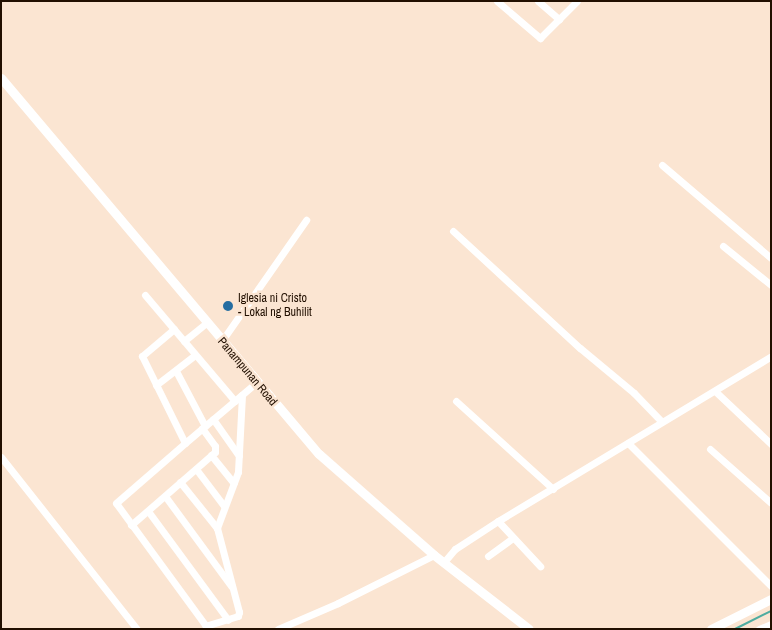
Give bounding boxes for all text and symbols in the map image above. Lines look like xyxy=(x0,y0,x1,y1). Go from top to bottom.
place label: Iglesia ni Cristo - Lokal ng Buhilit xyxy=(238,292,312,320)
marker: Iglesia ni Cristo - Lokal ng Buhilit xyxy=(222,300,234,312)
street label: Panampunan Road xyxy=(214,335,280,409)

